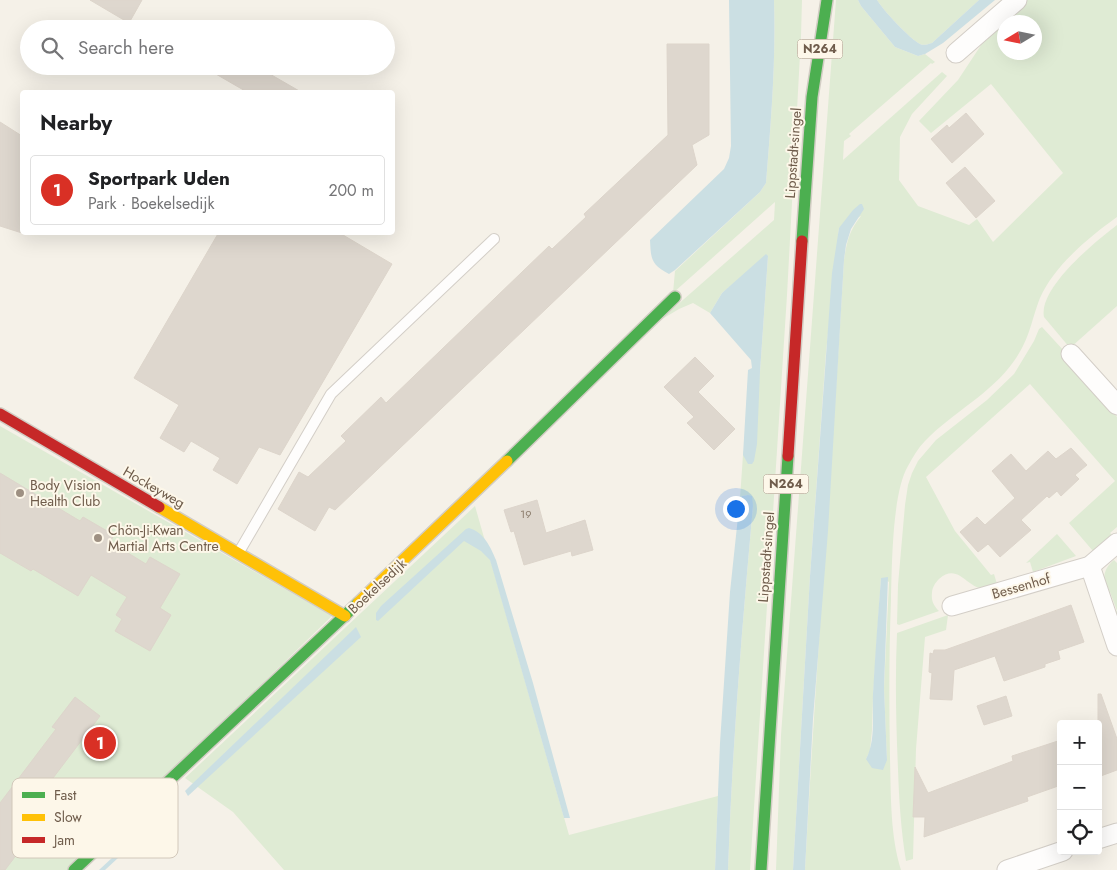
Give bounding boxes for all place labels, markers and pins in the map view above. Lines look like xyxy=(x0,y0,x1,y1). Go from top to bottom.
place label: Body Vision Health Club xyxy=(30,475,101,511)
marker: Body Vision Health Club xyxy=(14,487,26,499)
place label: Chön-Ji-Kwan Martial Arts Centre xyxy=(108,520,219,556)
marker: Chön-Ji-Kwan Martial Arts Centre xyxy=(92,532,104,544)
pin: 1 xyxy=(84,724,116,762)

